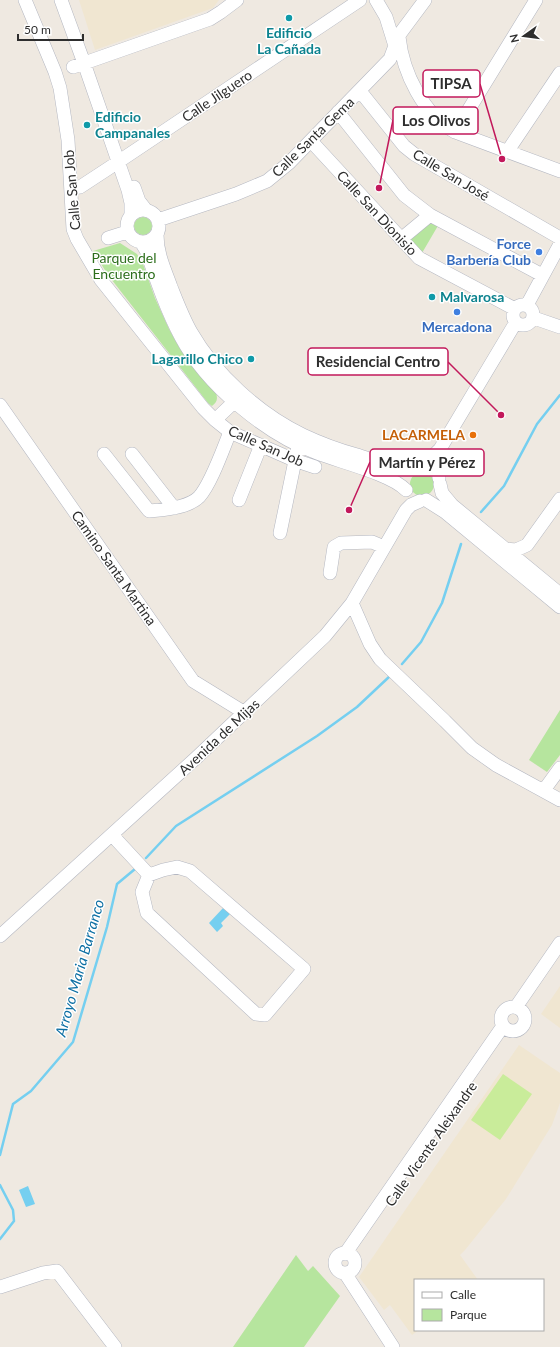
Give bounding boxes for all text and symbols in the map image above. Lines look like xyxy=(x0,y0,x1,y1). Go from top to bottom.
marker: Edificio La Cañada xyxy=(284,13,294,23)
scale bar xyxy=(18,16,83,42)
north arrow xyxy=(504,16,544,56)
text: 50 m xyxy=(24,22,51,37)
place label: Edificio La Cañada xyxy=(257,24,321,57)
text: N xyxy=(506,33,521,44)
street label: Calle Jilguero xyxy=(178,66,255,125)
callout: TIPSA xyxy=(423,70,480,97)
text: TIPSA xyxy=(430,74,472,92)
street label: Calle Santa Gema xyxy=(268,93,357,180)
callout: Los Olivos xyxy=(393,107,478,134)
place label: Edificio Campanales xyxy=(95,108,170,141)
text: Los Olivos xyxy=(402,111,471,129)
marker: Edificio Campanales xyxy=(82,120,92,130)
street label: Calle San José xyxy=(410,145,493,204)
street label: Calle San Job xyxy=(60,149,83,231)
street label: Calle San Dionisio xyxy=(334,167,421,259)
place label: Force Barbería Club xyxy=(446,235,532,268)
marker: Force Barbería Club xyxy=(534,247,544,257)
park label: Parque del Encuentro xyxy=(91,249,157,282)
place label: Malvarosa xyxy=(440,288,504,305)
marker: Malvarosa xyxy=(427,292,437,302)
marker: Mercadona xyxy=(452,307,462,317)
place label: Mercadona xyxy=(422,318,492,335)
callout: Residencial Centro xyxy=(308,348,448,375)
place label: Lagarillo Chico xyxy=(152,350,243,367)
text: Residencial Centro xyxy=(316,352,441,370)
marker: Lagarillo Chico xyxy=(246,354,256,364)
street label: Calle San Job xyxy=(226,421,307,470)
place label: LACARMELA xyxy=(382,426,465,443)
marker: LACARMELA xyxy=(468,430,478,440)
callout: Martín y Pérez xyxy=(370,449,484,476)
text: Martín y Pérez xyxy=(379,453,476,471)
street label: Camino Santa Martina xyxy=(68,507,161,629)
street label: Avenida de Mijas xyxy=(175,695,263,778)
water label: Arroyo Maria Barranco xyxy=(51,897,107,1039)
street label: Calle Vicente Aleixandre xyxy=(381,1078,480,1209)
legend xyxy=(414,1279,544,1331)
text: Calle xyxy=(450,1287,476,1302)
text: Parque xyxy=(450,1307,487,1322)

